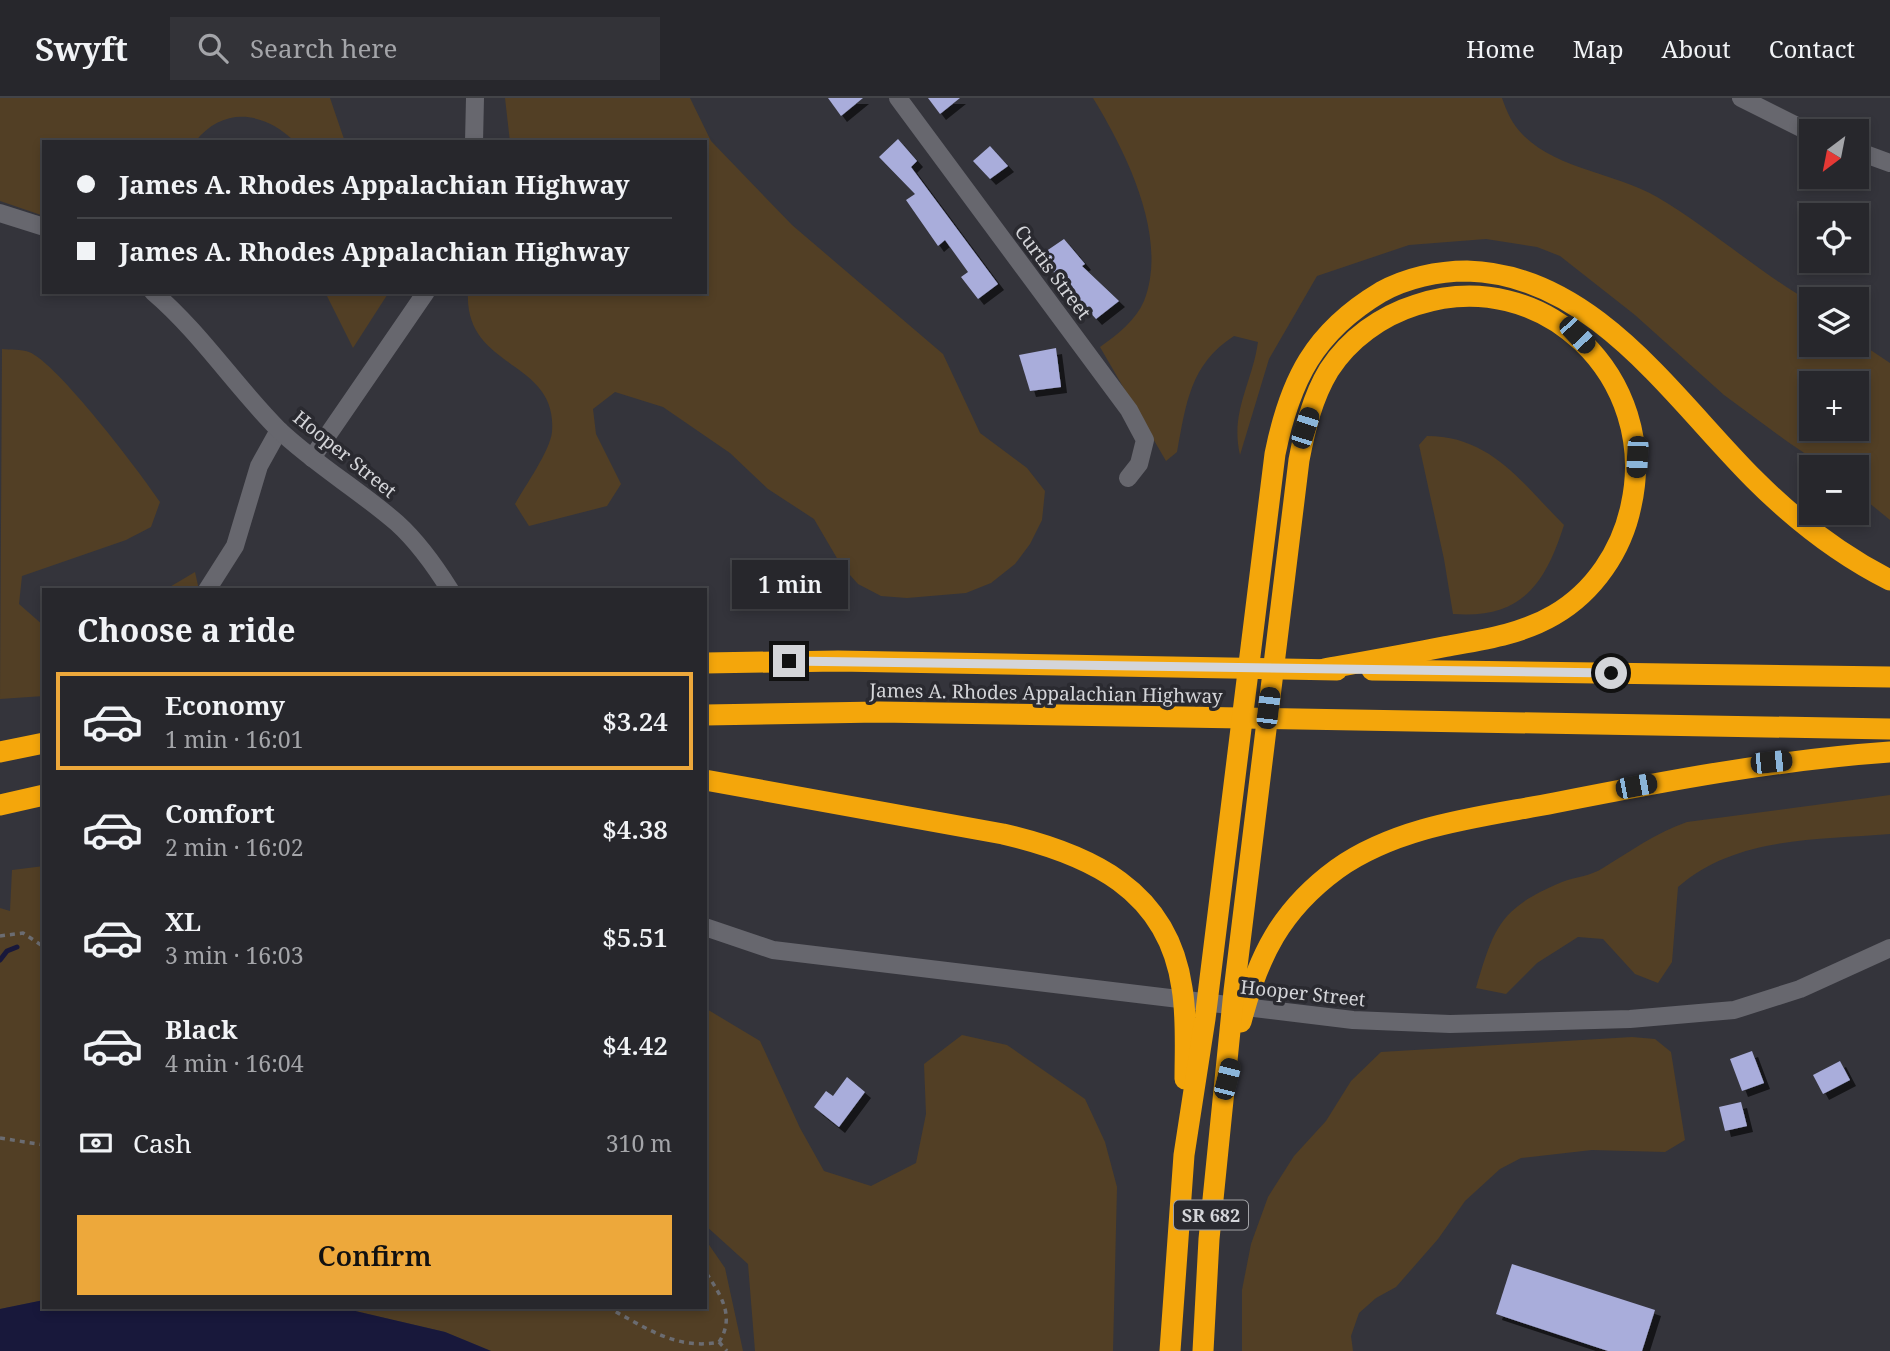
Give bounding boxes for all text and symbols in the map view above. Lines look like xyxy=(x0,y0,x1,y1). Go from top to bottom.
search box xyxy=(170,17,660,80)
text: Swyft xyxy=(35,26,128,71)
icon: search xyxy=(194,29,232,67)
text: Search here xyxy=(250,30,398,66)
text: Home xyxy=(1466,32,1535,65)
text: Map xyxy=(1573,32,1624,65)
text: About xyxy=(1662,32,1731,65)
text: Contact xyxy=(1769,32,1855,65)
north arrow xyxy=(1799,119,1869,189)
map controls xyxy=(1799,119,1869,525)
text: James A. Rhodes Appalachian Highway xyxy=(119,166,630,202)
button: locate xyxy=(1799,203,1869,273)
street label: Curtis Street xyxy=(1009,219,1097,325)
text: James A. Rhodes Appalachian Highway xyxy=(119,233,630,269)
button: layers xyxy=(1799,287,1869,357)
car xyxy=(1555,312,1600,358)
button: + xyxy=(1799,371,1869,441)
street label: Hooper Street xyxy=(288,404,402,504)
car xyxy=(1289,405,1322,451)
car xyxy=(1626,435,1649,479)
button: − xyxy=(1799,455,1869,525)
callout: 1 min xyxy=(731,560,847,608)
text: 1 min xyxy=(758,568,822,600)
text: Choose a ride xyxy=(77,608,296,651)
route end xyxy=(773,645,805,677)
route start xyxy=(1595,657,1627,689)
street label: James A. Rhodes Appalachian Highway xyxy=(868,677,1223,709)
car xyxy=(1256,686,1281,730)
text: Economy xyxy=(165,687,285,723)
icon: car xyxy=(81,690,144,753)
text: $3.24 xyxy=(602,703,668,739)
text: 1 min · 16:01 xyxy=(165,723,303,755)
car xyxy=(1750,749,1793,775)
car xyxy=(1614,772,1659,800)
text: Comfort xyxy=(165,795,275,831)
icon: car xyxy=(81,798,144,861)
text: $4.38 xyxy=(602,811,668,847)
text: 2 min · 16:02 xyxy=(165,831,303,863)
text: XL xyxy=(165,903,201,939)
icon: car xyxy=(81,906,144,969)
text: $5.51 xyxy=(602,919,668,955)
text: 3 min · 16:03 xyxy=(165,939,303,971)
street label: Hooper Street xyxy=(1239,974,1367,1013)
text: Black xyxy=(165,1011,238,1047)
icon: car xyxy=(81,1014,144,1077)
text: $4.42 xyxy=(602,1027,668,1063)
text: 4 min · 16:04 xyxy=(165,1047,303,1079)
car xyxy=(1212,1056,1243,1102)
icon: cash xyxy=(77,1124,115,1162)
text: Cash xyxy=(133,1125,192,1161)
text: 310 m xyxy=(606,1127,672,1159)
road number: SR 682 xyxy=(1174,1200,1248,1230)
button: Confirm xyxy=(77,1215,672,1295)

